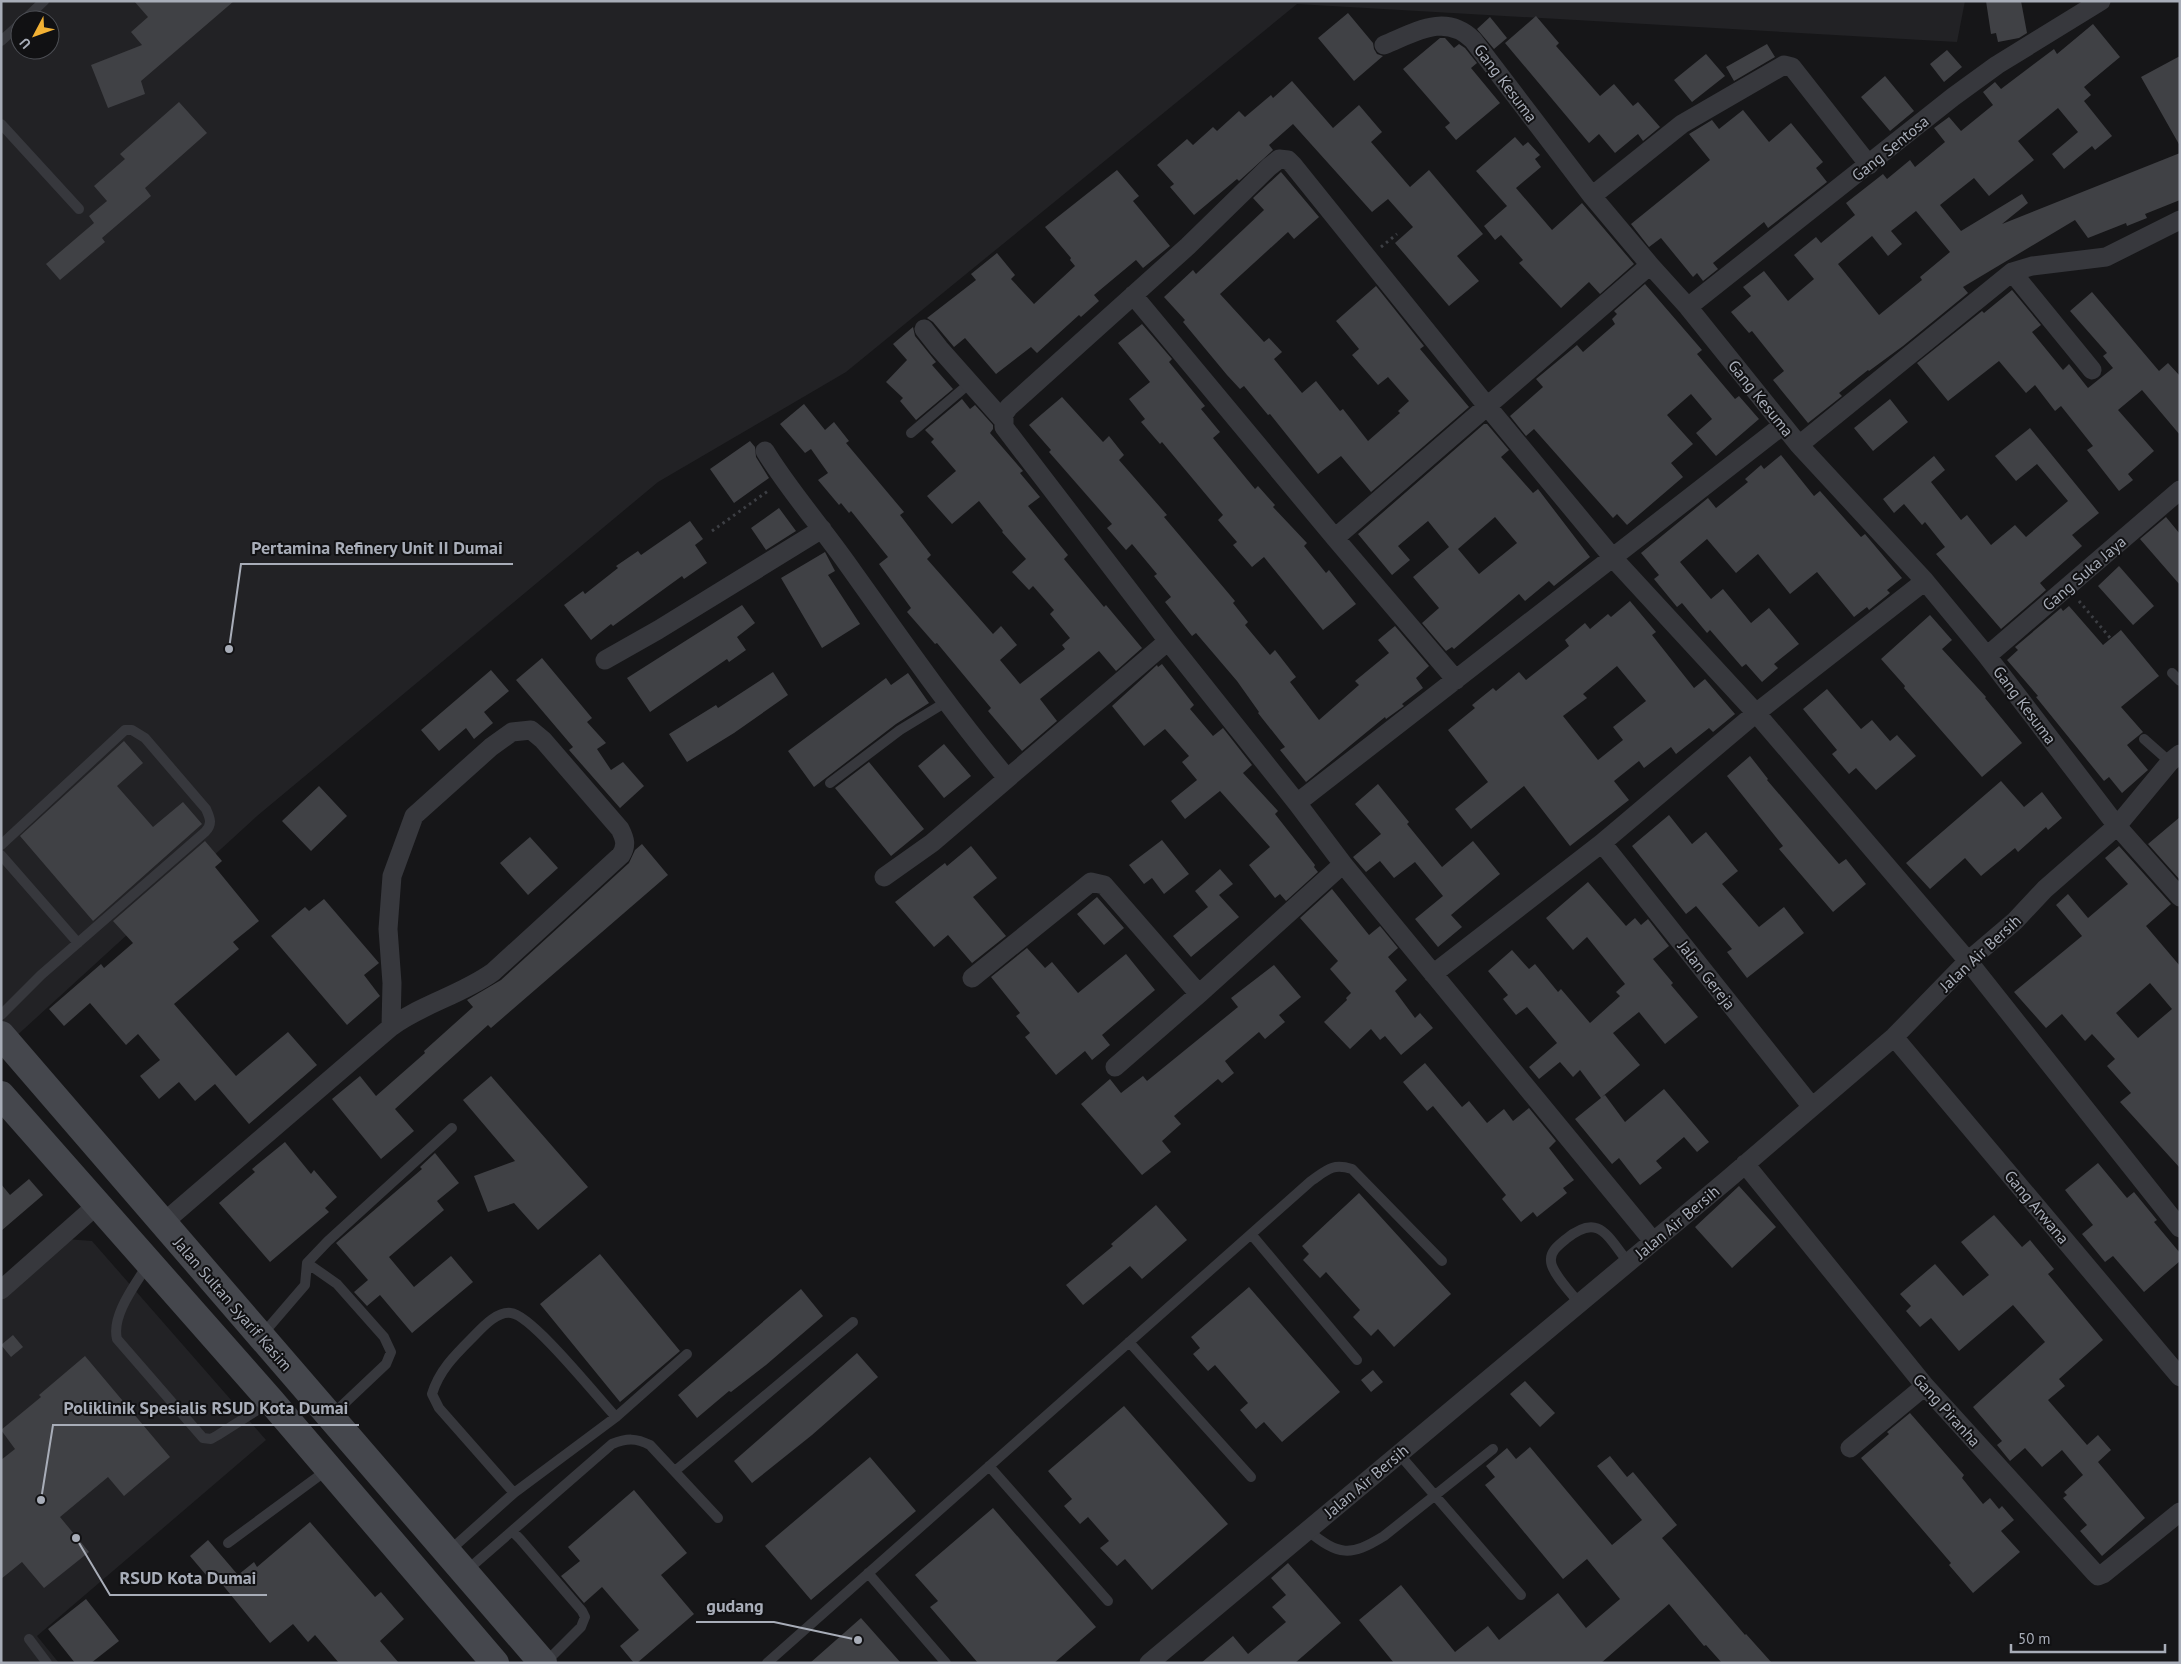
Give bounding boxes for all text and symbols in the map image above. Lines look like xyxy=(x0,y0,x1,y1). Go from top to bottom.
north arrow xyxy=(10,10,60,60)
text: U xyxy=(16,34,35,53)
street label: Gang Kesuma xyxy=(1470,40,1542,126)
street label: Gang Sentosa xyxy=(1847,111,1933,185)
street label: Gang Kesuma xyxy=(1724,356,1798,440)
callout: Pertamina Refinery Unit II Dumai xyxy=(241,531,513,564)
street label: Gang Suka Jaya xyxy=(2038,531,2130,615)
text: Pertamina Refinery Unit II Dumai xyxy=(251,536,503,559)
street label: Gang Kesuma xyxy=(1989,662,2061,748)
street label: Jalan Air Bersih xyxy=(1935,910,2025,996)
street label: Jalan Gereja xyxy=(1673,936,1740,1013)
street label: Gang Arwana xyxy=(2000,1166,2074,1248)
street label: Jalan Air Bersih xyxy=(1630,1181,1723,1264)
street label: Jalan Sultan Syarif Kasim xyxy=(169,1232,297,1375)
street label: Gang Piranha xyxy=(1909,1369,1985,1451)
callout: Poliklinik Spesialis RSUD Kota Dumai xyxy=(53,1392,359,1425)
text: Poliklinik Spesialis RSUD Kota Dumai xyxy=(64,1396,348,1419)
street label: Jalan Air Bersih xyxy=(1319,1440,1412,1523)
callout: RSUD Kota Dumai xyxy=(110,1562,267,1595)
text: RSUD Kota Dumai xyxy=(120,1566,256,1589)
callout: gudang xyxy=(696,1589,774,1622)
text: gudang xyxy=(706,1594,764,1617)
scale bar xyxy=(2011,1622,2165,1654)
text: 50 m xyxy=(2018,1629,2051,1648)

